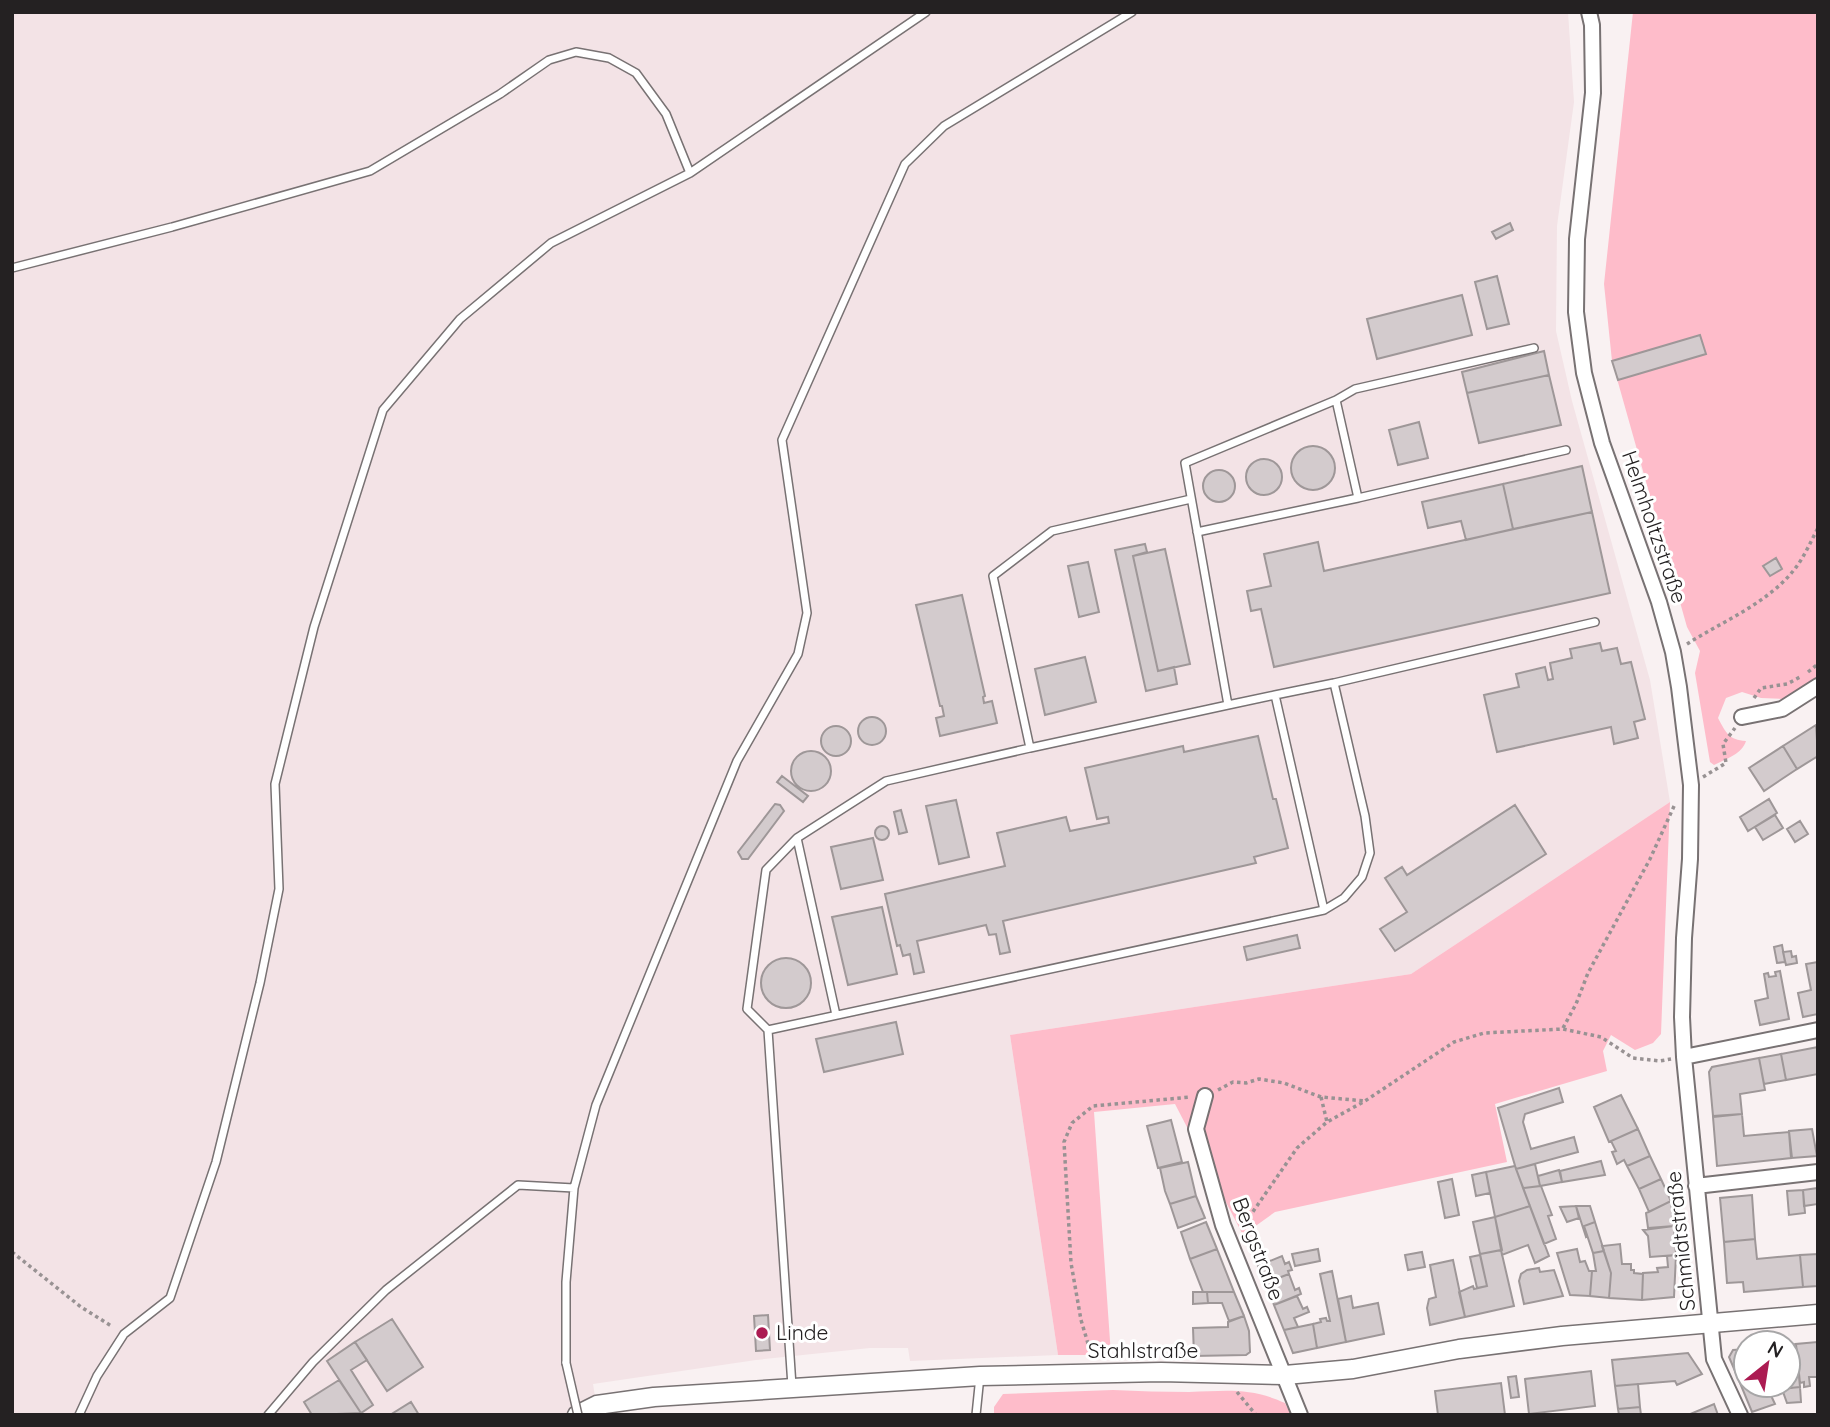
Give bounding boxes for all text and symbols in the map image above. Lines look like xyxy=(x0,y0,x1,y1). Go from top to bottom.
street label: Helmholtzstraße xyxy=(1617,447,1693,606)
street label: Schmidtstraße xyxy=(1660,1170,1700,1312)
street label: Bergstraße xyxy=(1227,1193,1290,1304)
place label: Linde xyxy=(776,1319,828,1345)
marker: Linde xyxy=(754,1325,770,1341)
north arrow xyxy=(1732,1329,1802,1399)
text: N xyxy=(1763,1335,1788,1363)
street label: Stahlstraße xyxy=(1088,1337,1198,1363)

